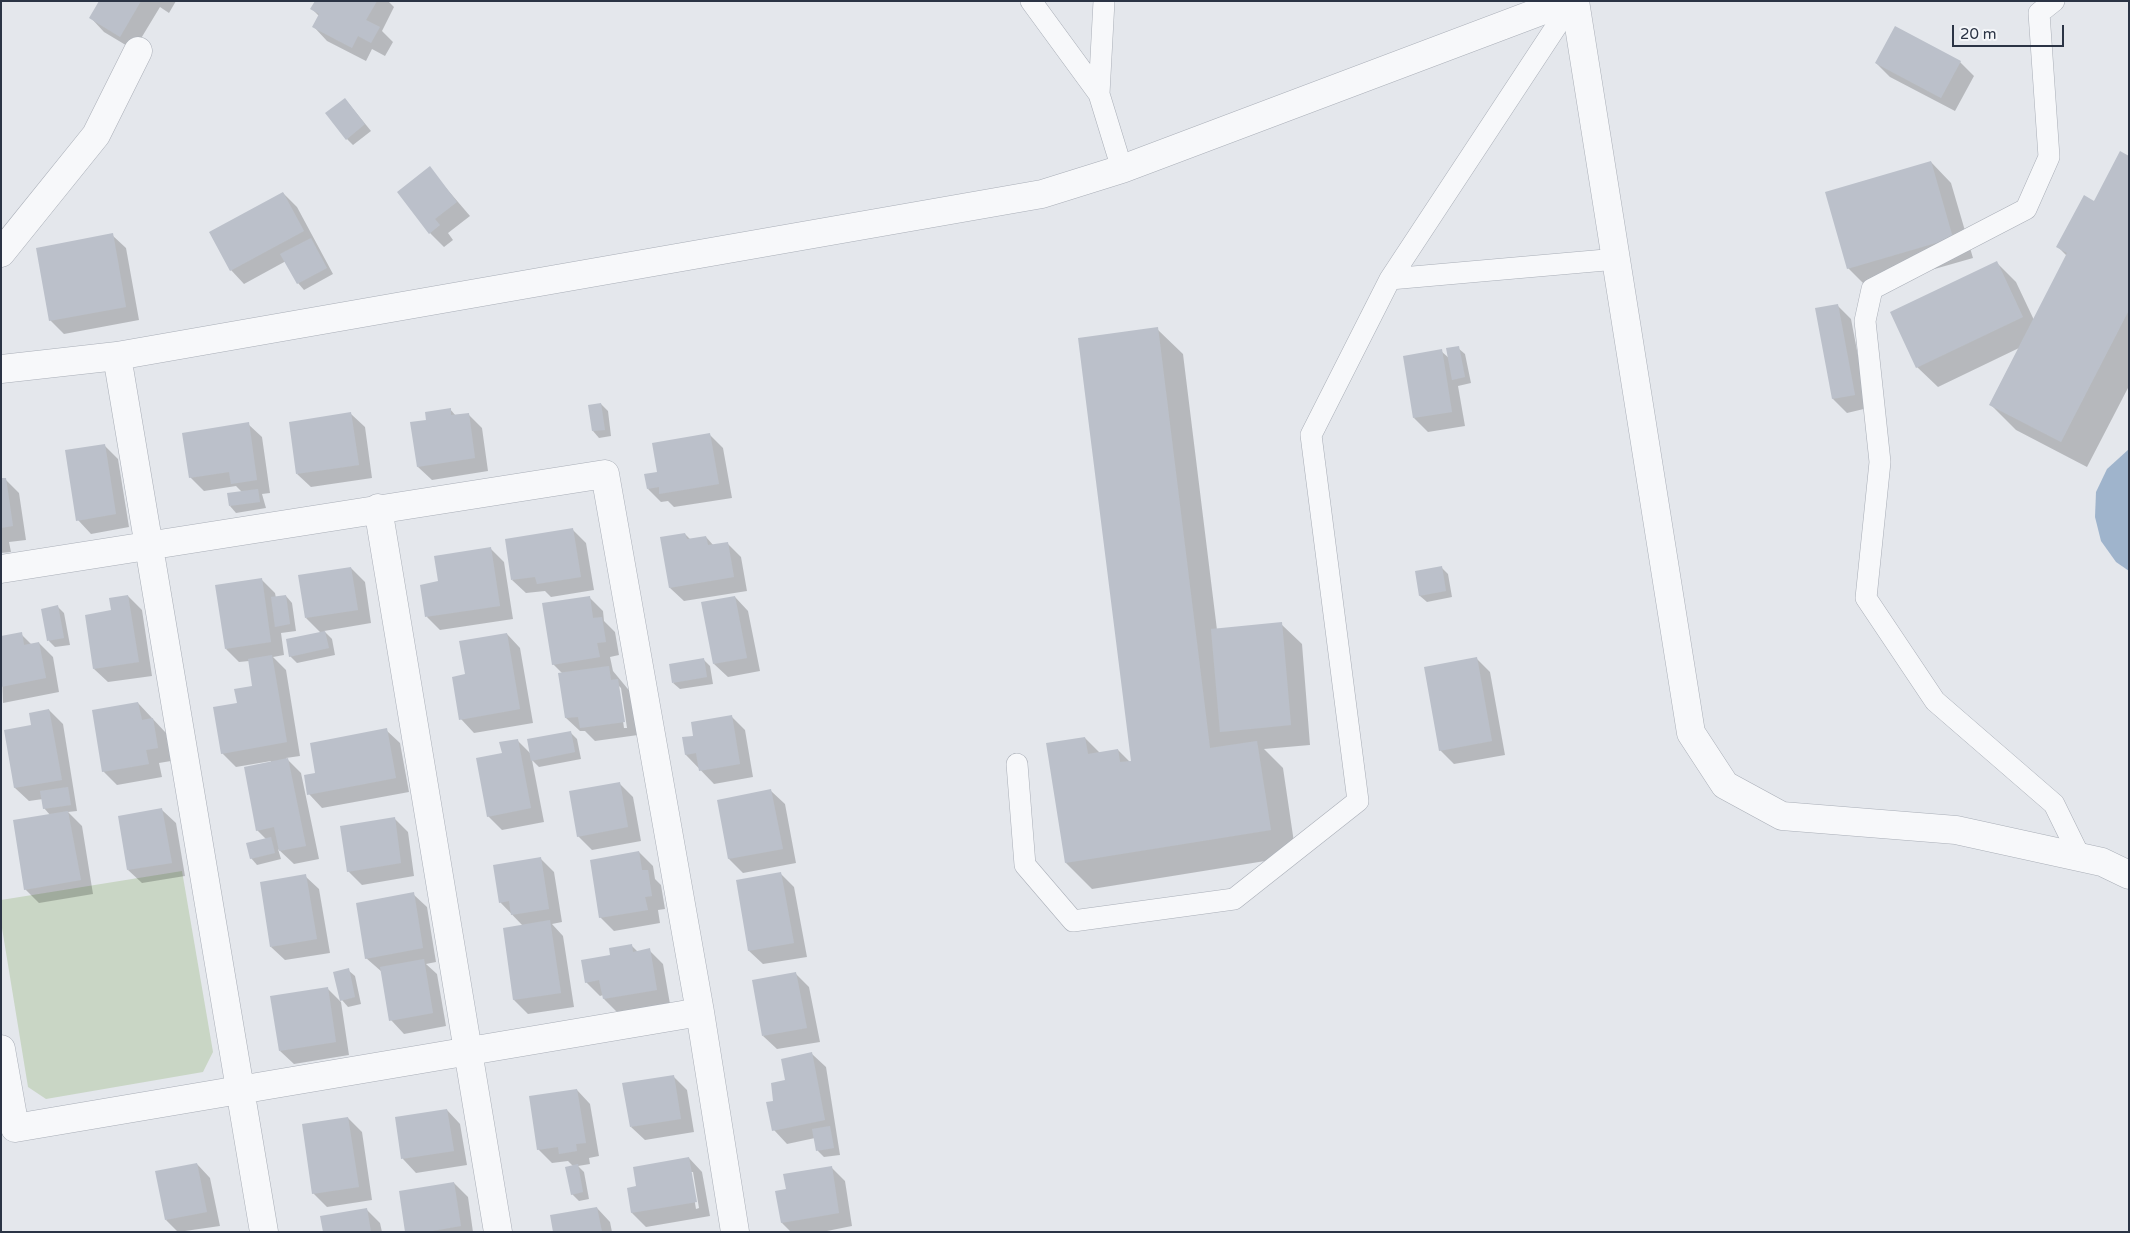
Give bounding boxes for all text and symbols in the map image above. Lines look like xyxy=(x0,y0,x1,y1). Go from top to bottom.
scale bar xyxy=(1955,15,2068,47)
text: 20 m xyxy=(1960,25,1997,43)

